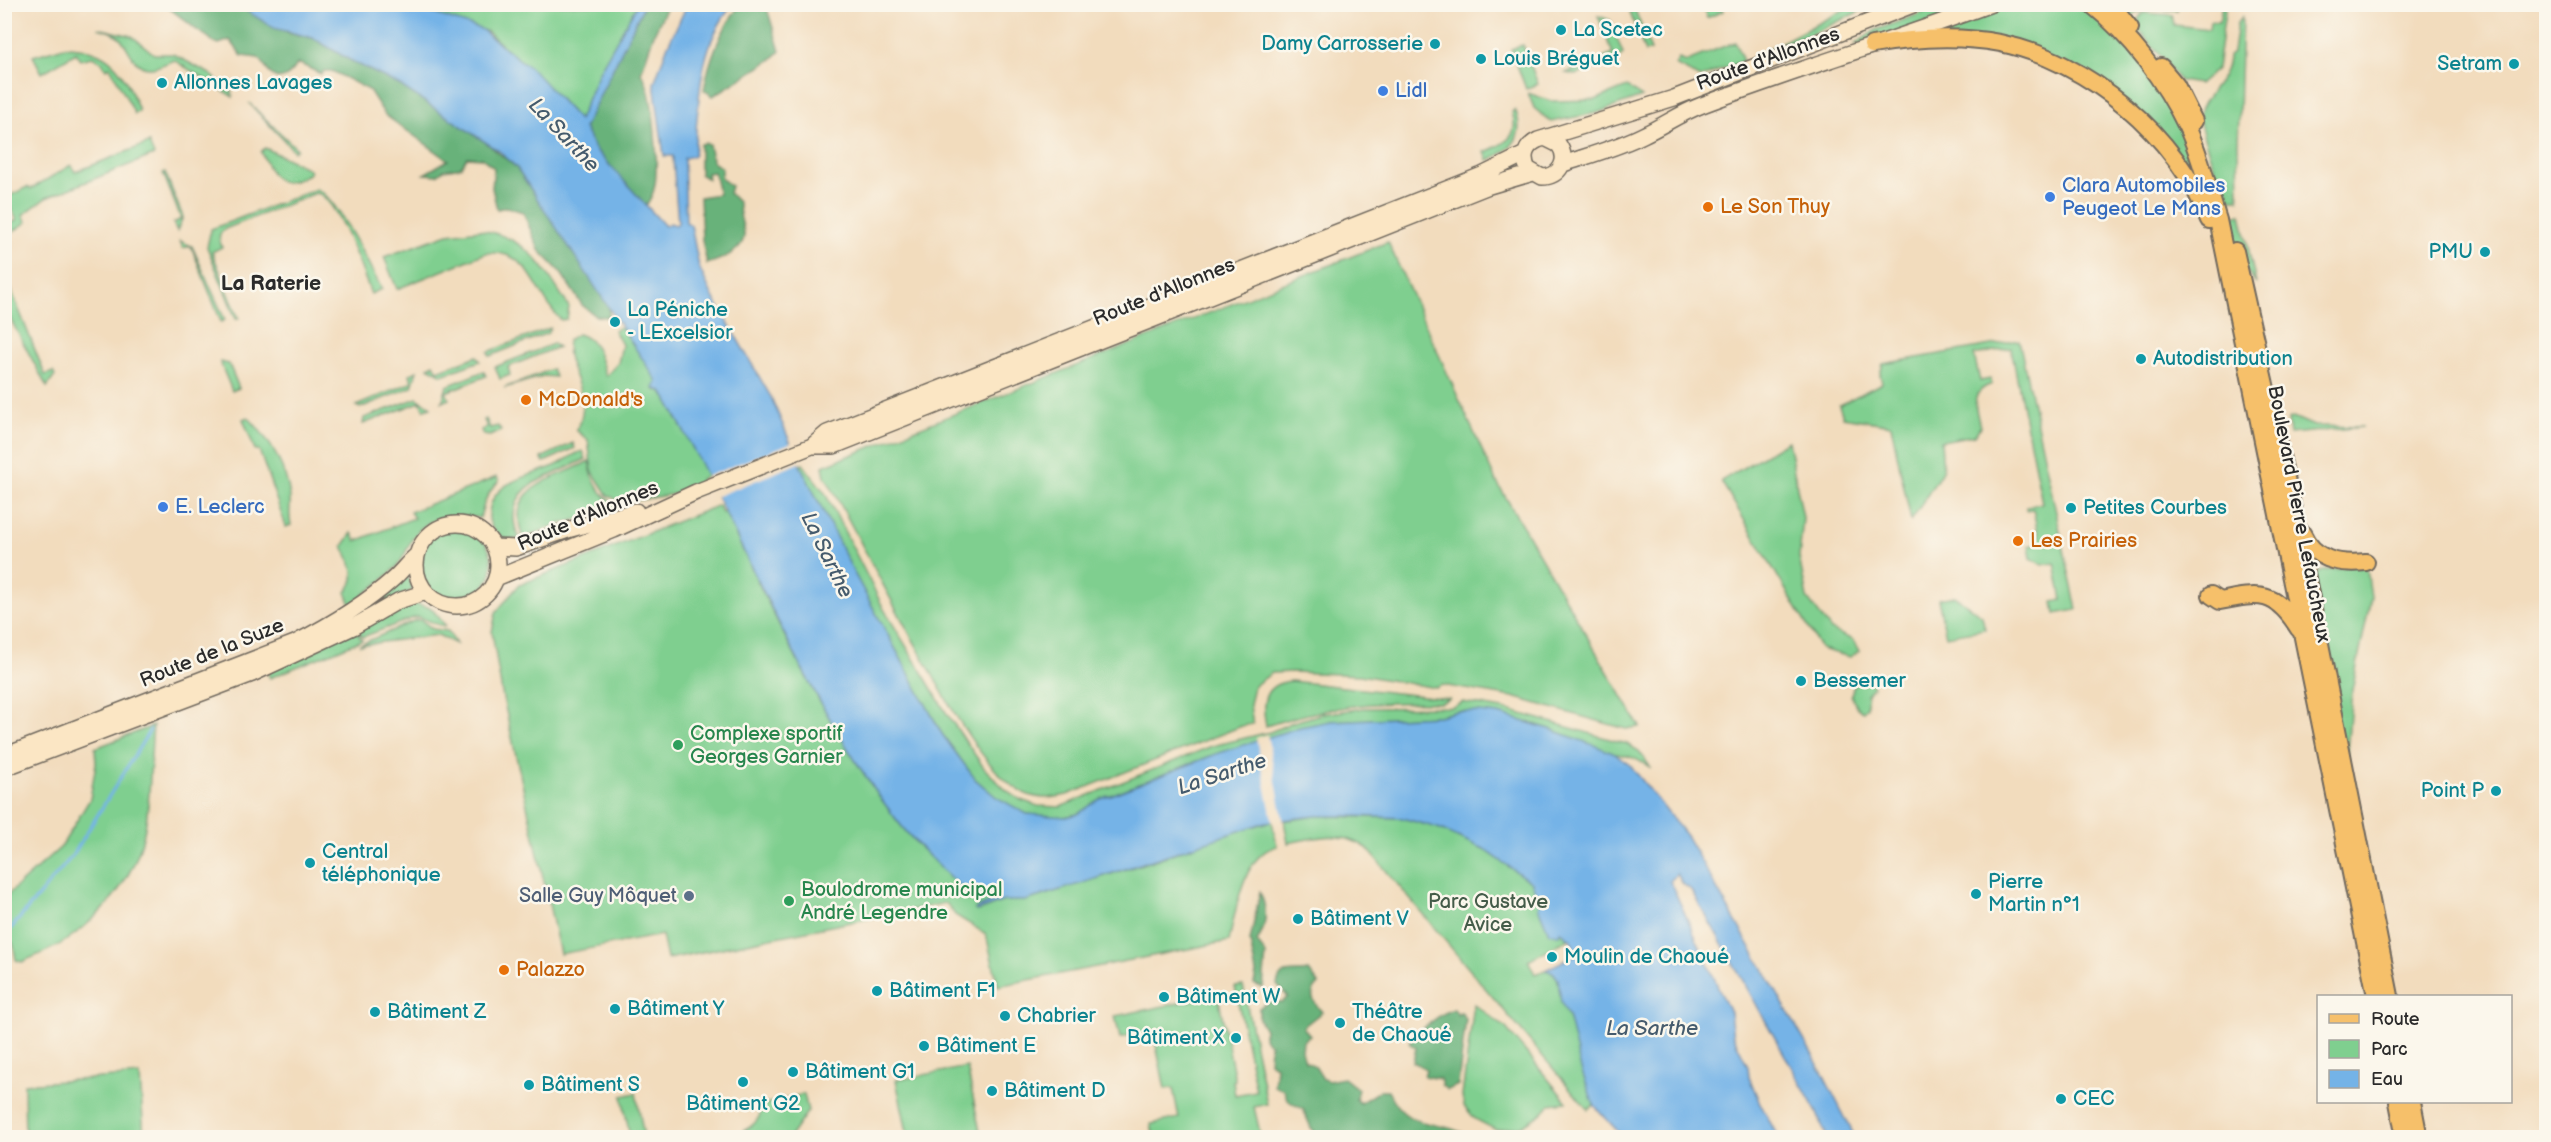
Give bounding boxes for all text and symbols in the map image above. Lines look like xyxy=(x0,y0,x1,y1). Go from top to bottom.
place label: La Scetec xyxy=(1573,18,1663,42)
street label: Route d'Allonnes xyxy=(1693,22,1843,96)
marker: La Scetec xyxy=(1554,23,1568,37)
place label: Damy Carrosserie xyxy=(1261,32,1423,56)
marker: Damy Carrosserie xyxy=(1428,37,1442,51)
place label: Louis Bréguet xyxy=(1493,47,1619,71)
marker: Louis Bréguet xyxy=(1474,52,1488,66)
place label: Setram xyxy=(2437,52,2502,76)
marker: Setram xyxy=(2507,57,2521,71)
place label: Allonnes Lavages xyxy=(174,71,332,95)
marker: Allonnes Lavages xyxy=(155,76,169,90)
place label: Lidl xyxy=(1395,79,1427,103)
marker: Lidl xyxy=(1376,84,1390,98)
water label: La Sarthe xyxy=(523,93,605,177)
place label: Clara Automobiles Peugeot Le Mans xyxy=(2062,174,2225,221)
marker: Clara Automobiles Peugeot Le Mans xyxy=(2043,190,2057,204)
place label: Le Son Thuy xyxy=(1720,195,1830,219)
marker: Le Son Thuy xyxy=(1701,200,1715,214)
place label: PMU xyxy=(2429,240,2473,264)
marker: PMU xyxy=(2478,245,2492,259)
street label: Route d'Allonnes xyxy=(1090,253,1238,331)
district label: La Raterie xyxy=(221,271,321,296)
place label: La Péniche - LExcelsior xyxy=(627,298,733,345)
marker: La Péniche - LExcelsior xyxy=(608,315,622,329)
place label: Autodistribution xyxy=(2153,347,2293,371)
marker: Autodistribution xyxy=(2134,352,2148,366)
street label: Boulevard Pierre Lefaucheux xyxy=(2262,383,2336,645)
place label: McDonald's xyxy=(538,388,643,412)
marker: McDonald's xyxy=(519,393,533,407)
street label: Route d'Allonnes xyxy=(514,475,662,556)
place label: E. Leclerc xyxy=(175,495,265,519)
place label: Petites Courbes xyxy=(2083,496,2227,520)
marker: E. Leclerc xyxy=(156,500,170,514)
marker: Petites Courbes xyxy=(2064,501,2078,515)
water label: La Sarthe xyxy=(796,508,858,602)
place label: Les Prairies xyxy=(2030,529,2137,553)
marker: Les Prairies xyxy=(2011,534,2025,548)
street label: Route de la Suze xyxy=(137,613,288,693)
place label: Bessemer xyxy=(1813,669,1907,693)
marker: Bessemer xyxy=(1794,674,1808,688)
place label: Complexe sportif Georges Garnier xyxy=(690,722,843,769)
marker: Complexe sportif Georges Garnier xyxy=(671,738,685,752)
water label: La Sarthe xyxy=(1174,748,1270,800)
place label: Point P xyxy=(2421,779,2484,803)
marker: Point P xyxy=(2489,784,2503,798)
place label: Central téléphonique xyxy=(322,840,441,887)
marker: Central téléphonique xyxy=(303,856,317,870)
place label: Pierre Martin n°1 xyxy=(1988,870,2080,917)
place label: Boulodrome municipal André Legendre xyxy=(801,878,1002,925)
place label: Salle Guy Môquet xyxy=(519,884,677,908)
marker: Pierre Martin n°1 xyxy=(1969,887,1983,901)
marker: Salle Guy Môquet xyxy=(682,889,696,903)
park label: Parc Gustave Avice xyxy=(1428,890,1548,937)
marker: Boulodrome municipal André Legendre xyxy=(782,894,796,908)
place label: Bâtiment V xyxy=(1310,907,1409,931)
marker: Bâtiment V xyxy=(1291,912,1305,926)
place label: Moulin de Chaoué xyxy=(1564,945,1729,969)
marker: Moulin de Chaoué xyxy=(1545,950,1559,964)
place label: Palazzo xyxy=(516,958,585,982)
marker: Palazzo xyxy=(497,963,511,977)
place label: Bâtiment F1 xyxy=(889,979,996,1003)
marker: Bâtiment F1 xyxy=(870,984,884,998)
place label: Bâtiment W xyxy=(1176,985,1280,1009)
marker: Bâtiment W xyxy=(1157,990,1171,1004)
legend xyxy=(2317,995,2512,1103)
place label: Bâtiment Y xyxy=(627,997,725,1021)
place label: Bâtiment Z xyxy=(387,1000,487,1024)
place label: Théâtre de Chaoué xyxy=(1352,1000,1452,1047)
marker: Bâtiment Y xyxy=(608,1002,622,1016)
place label: Chabrier xyxy=(1017,1004,1097,1028)
marker: Bâtiment Z xyxy=(368,1005,382,1019)
marker: Chabrier xyxy=(998,1009,1012,1023)
text: Route xyxy=(2371,1009,2420,1030)
marker: Théâtre de Chaoué xyxy=(1333,1016,1347,1030)
water label: La Sarthe xyxy=(1606,1016,1698,1041)
place label: Bâtiment X xyxy=(1127,1026,1225,1050)
marker: Bâtiment X xyxy=(1229,1031,1243,1045)
place label: Bâtiment E xyxy=(936,1034,1036,1058)
marker: Bâtiment E xyxy=(917,1039,931,1053)
text: Parc xyxy=(2371,1039,2408,1060)
place label: Bâtiment G1 xyxy=(805,1060,915,1084)
marker: Bâtiment G1 xyxy=(786,1065,800,1079)
text: Eau xyxy=(2371,1069,2403,1090)
place label: Bâtiment S xyxy=(541,1073,640,1097)
marker: Bâtiment G2 xyxy=(736,1075,750,1089)
marker: Bâtiment S xyxy=(522,1078,536,1092)
place label: Bâtiment D xyxy=(1004,1079,1106,1103)
marker: Bâtiment D xyxy=(985,1084,999,1098)
place label: CEC xyxy=(2073,1087,2114,1111)
place label: Bâtiment G2 xyxy=(686,1092,800,1116)
marker: CEC xyxy=(2054,1092,2068,1106)

